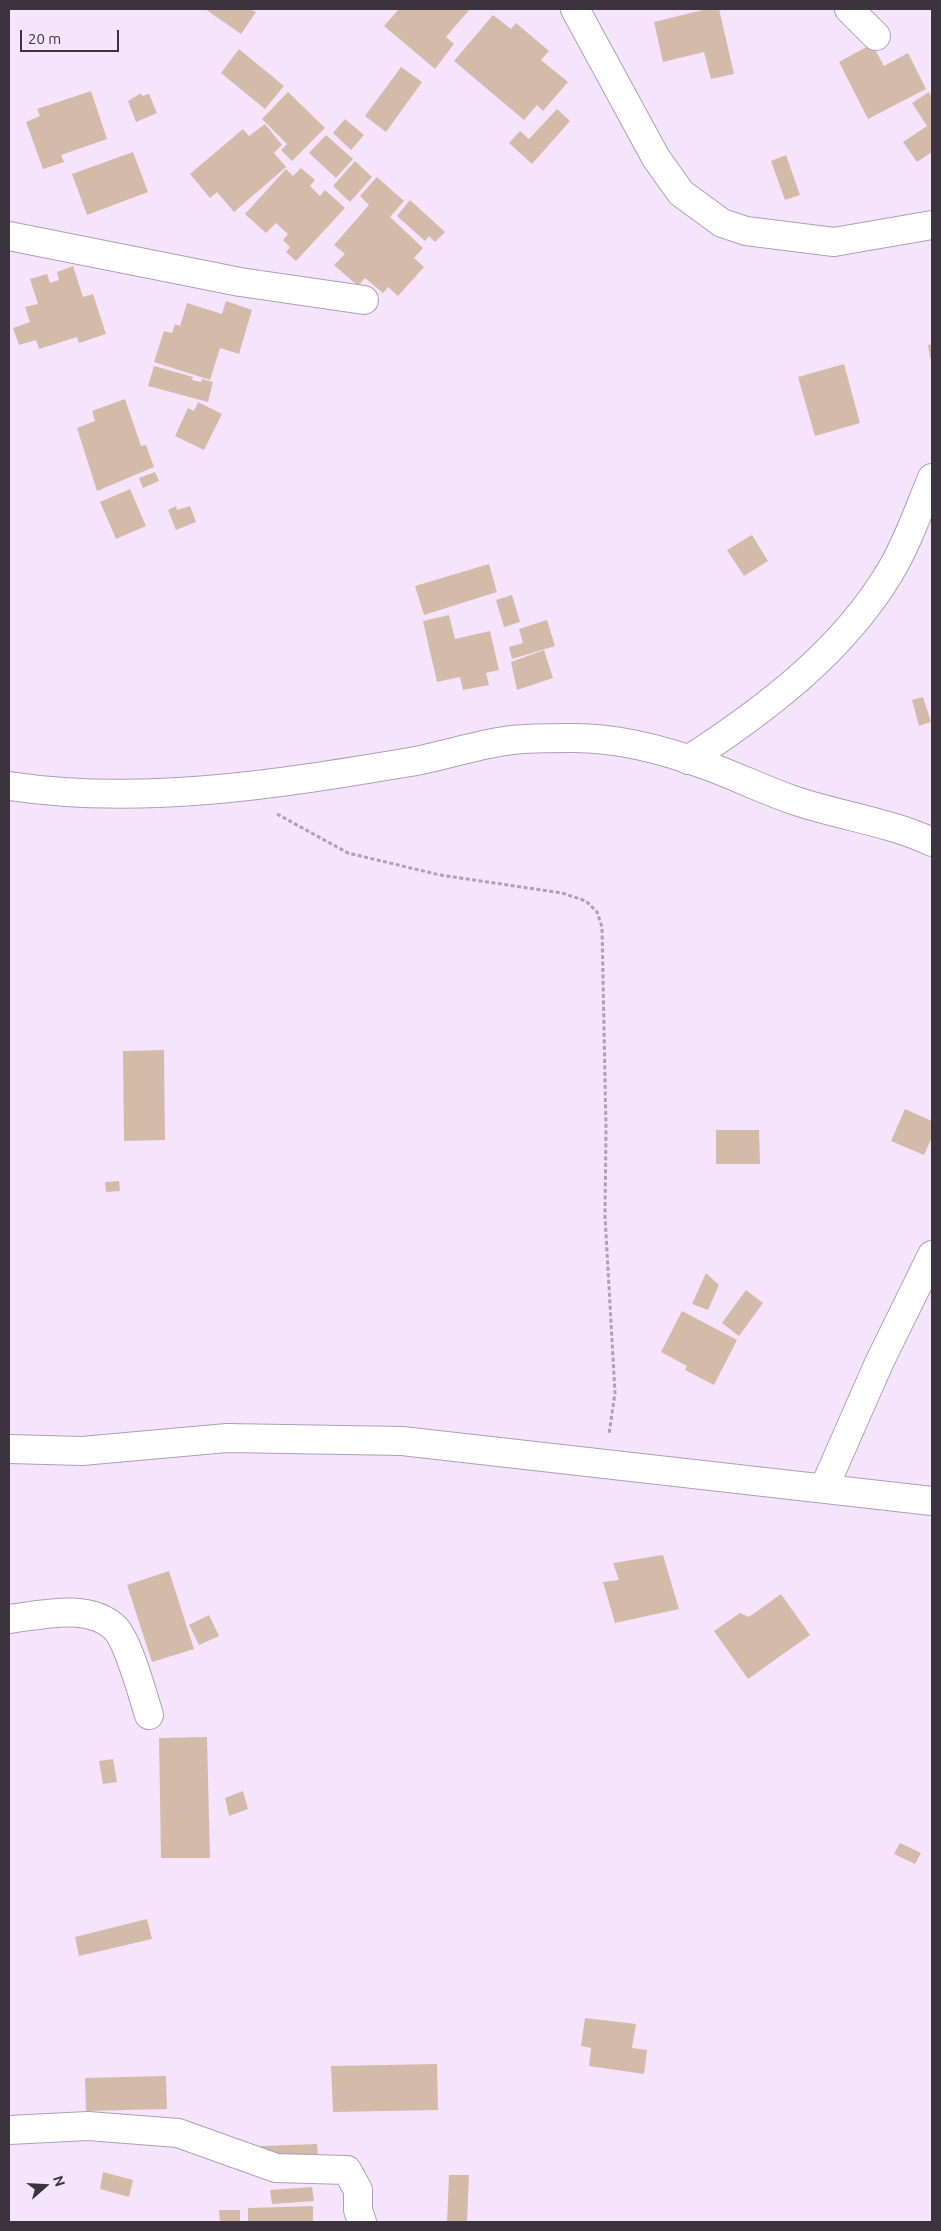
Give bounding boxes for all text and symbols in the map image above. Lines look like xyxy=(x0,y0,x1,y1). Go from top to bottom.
scale bar xyxy=(22,20,121,52)
text: 20 m xyxy=(28,30,61,47)
north arrow xyxy=(20,2161,70,2211)
text: N xyxy=(50,2174,68,2189)

